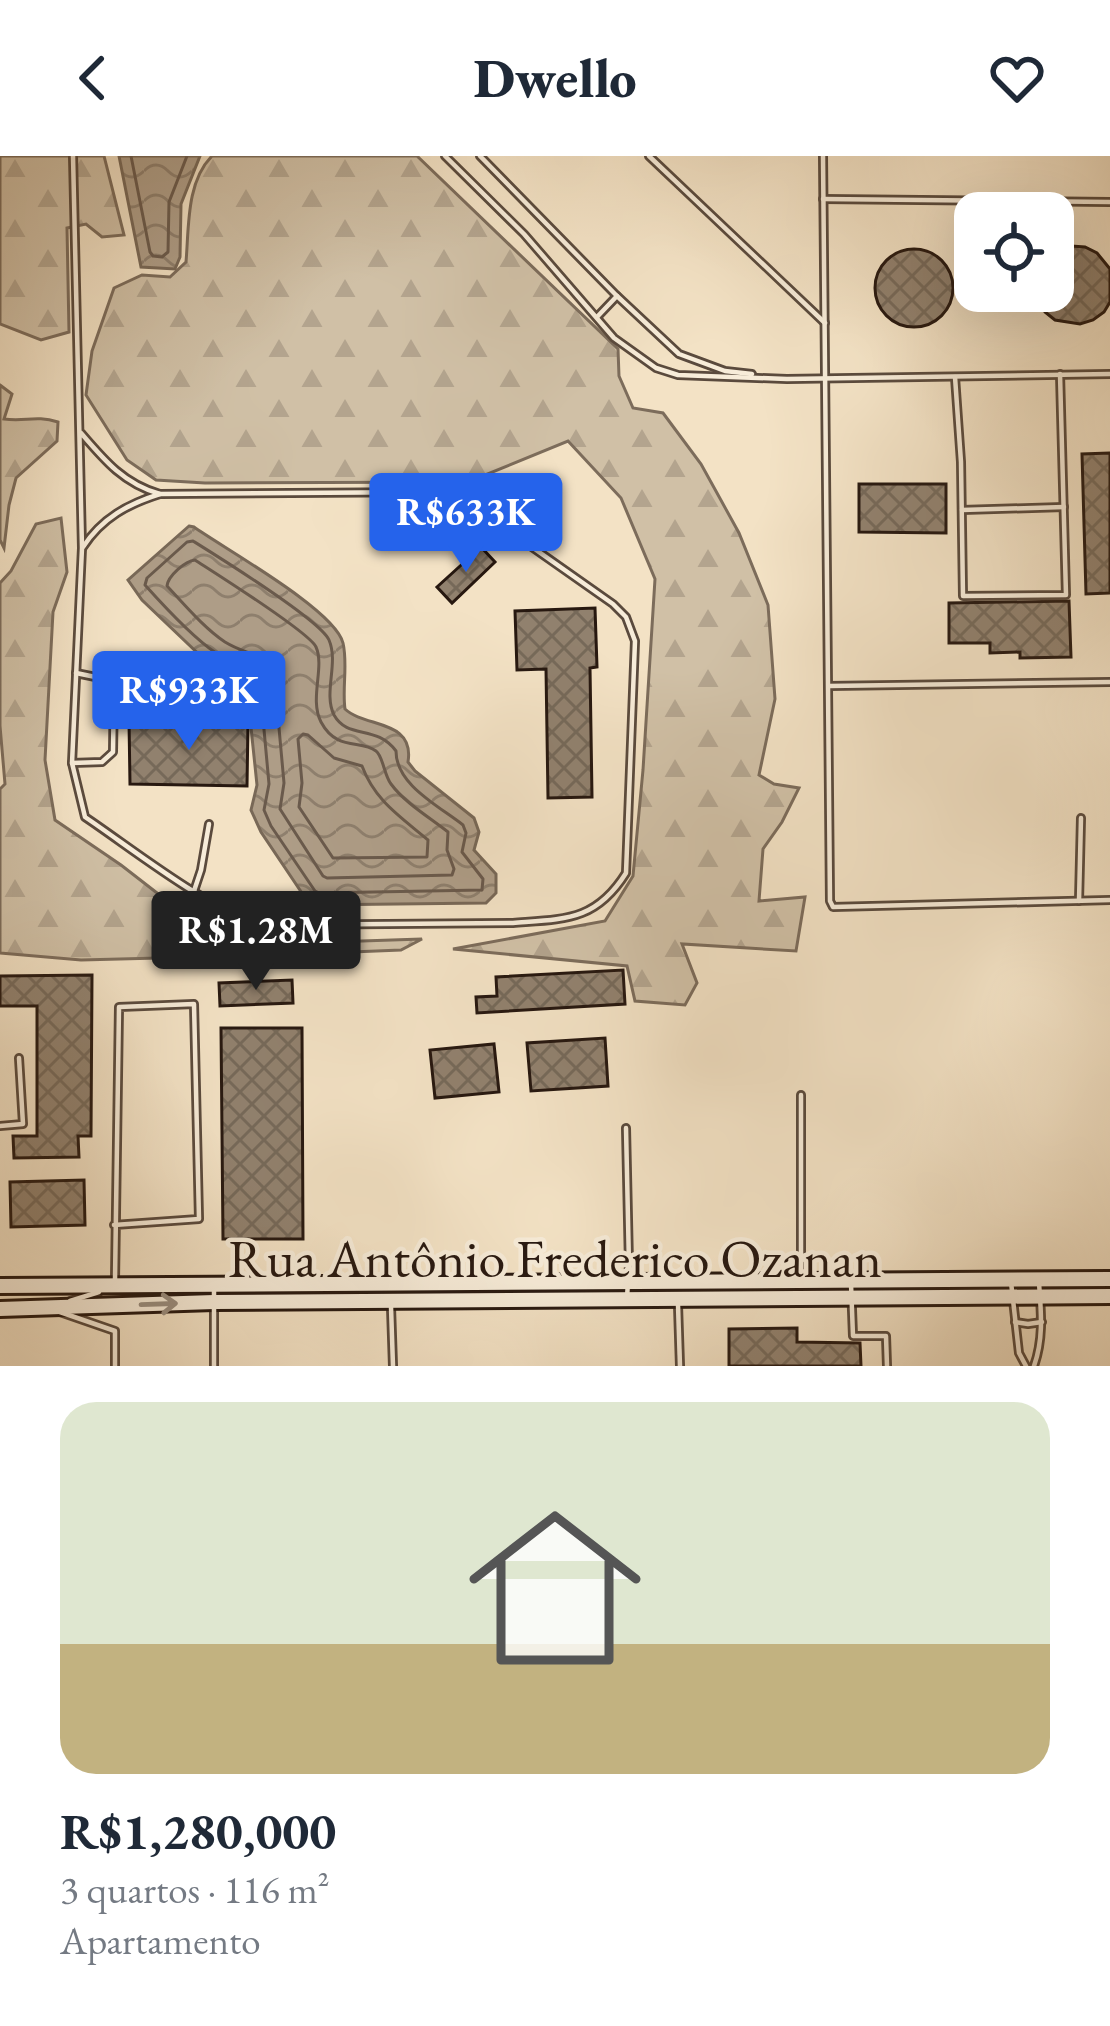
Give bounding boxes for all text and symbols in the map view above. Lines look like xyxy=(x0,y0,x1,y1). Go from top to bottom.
text: Dwello xyxy=(473,43,637,113)
icon: back xyxy=(60,45,126,111)
icon: heart xyxy=(984,45,1050,111)
map controls xyxy=(954,192,1074,312)
button: locate xyxy=(954,192,1074,312)
pin: R$633K xyxy=(368,473,564,575)
text: R$633K xyxy=(396,486,536,537)
pin: R$933K xyxy=(91,651,287,753)
text: R$933K xyxy=(119,664,259,715)
pin: R$1.28M xyxy=(145,891,367,993)
text: R$1.28M xyxy=(179,904,333,955)
street label: Rua Antônio Frederico Ozanan xyxy=(228,1223,882,1293)
one-way arrow xyxy=(139,1292,178,1315)
icon: home xyxy=(447,1480,663,1696)
text: R$1,280,000 xyxy=(60,1798,336,1864)
text: 3 quartos · 116 m² xyxy=(60,1864,330,1915)
text: Apartamento xyxy=(60,1915,261,1966)

